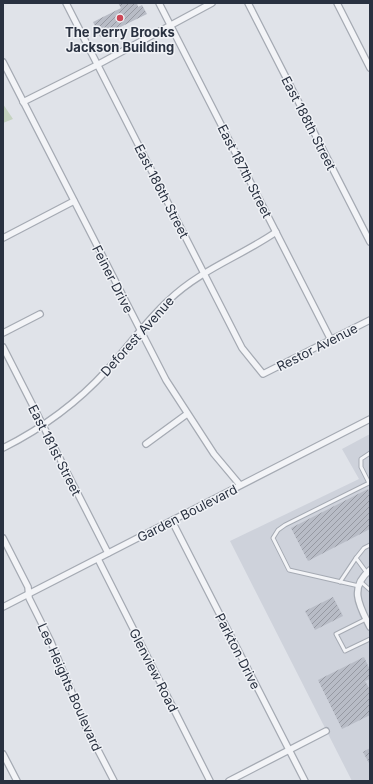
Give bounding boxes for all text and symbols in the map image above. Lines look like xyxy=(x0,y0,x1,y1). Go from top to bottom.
marker: The Perry Brooks Jackson Building xyxy=(115,13,125,23)
place label: The Perry Brooks Jackson Building xyxy=(65,24,175,55)
street label: East 188th Street xyxy=(278,73,340,173)
street label: East 187th Street xyxy=(215,122,275,220)
street label: East 186th Street xyxy=(131,141,193,241)
street label: Feiner Drive xyxy=(89,242,137,316)
street label: Deforest Avenue xyxy=(97,293,177,379)
street label: Restor Avenue xyxy=(274,320,360,374)
street label: East 181st Street xyxy=(25,402,85,498)
street label: Garden Boulevard xyxy=(134,481,240,545)
street label: Parkton Drive xyxy=(212,610,264,692)
street label: Lee Heights Boulevard xyxy=(35,620,105,754)
street label: Glenview Road xyxy=(126,626,182,714)

